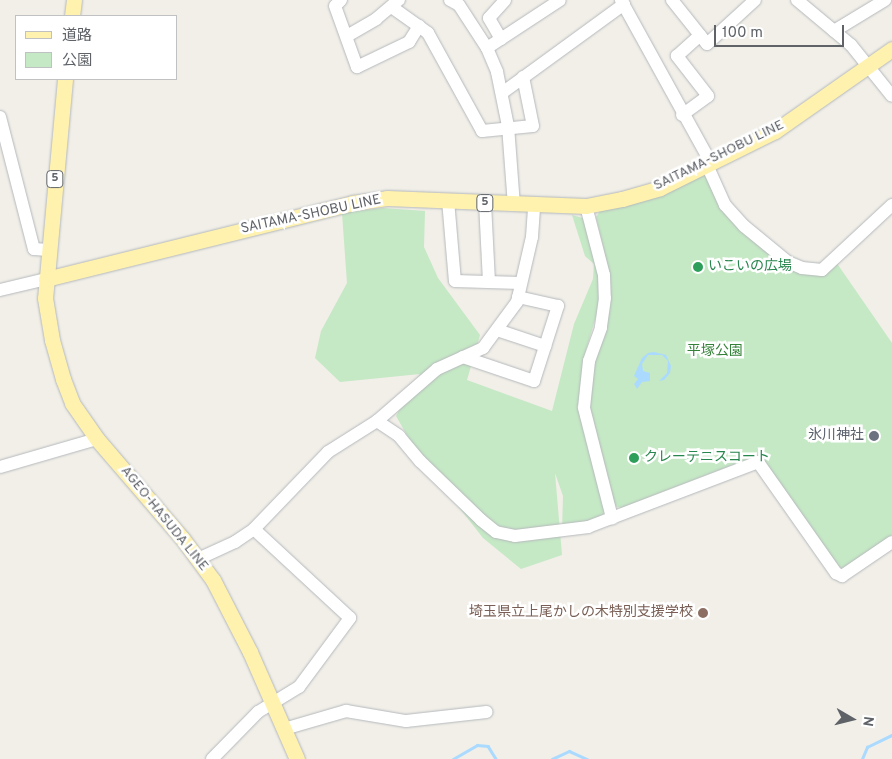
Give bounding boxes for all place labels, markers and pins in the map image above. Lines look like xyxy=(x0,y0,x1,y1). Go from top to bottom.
place label: いこいの広場 xyxy=(708,259,792,275)
marker: いこいの広場 xyxy=(692,261,704,273)
place label: 氷川神社 xyxy=(808,428,864,444)
marker: 氷川神社 xyxy=(868,430,880,442)
place label: クレーテニスコート xyxy=(644,450,770,466)
marker: クレーテニスコート xyxy=(628,452,640,464)
place label: 埼玉県立上尾かしの木特別支援学校 xyxy=(469,605,693,621)
marker: 埼玉県立上尾かしの木特別支援学校 xyxy=(697,607,709,619)

